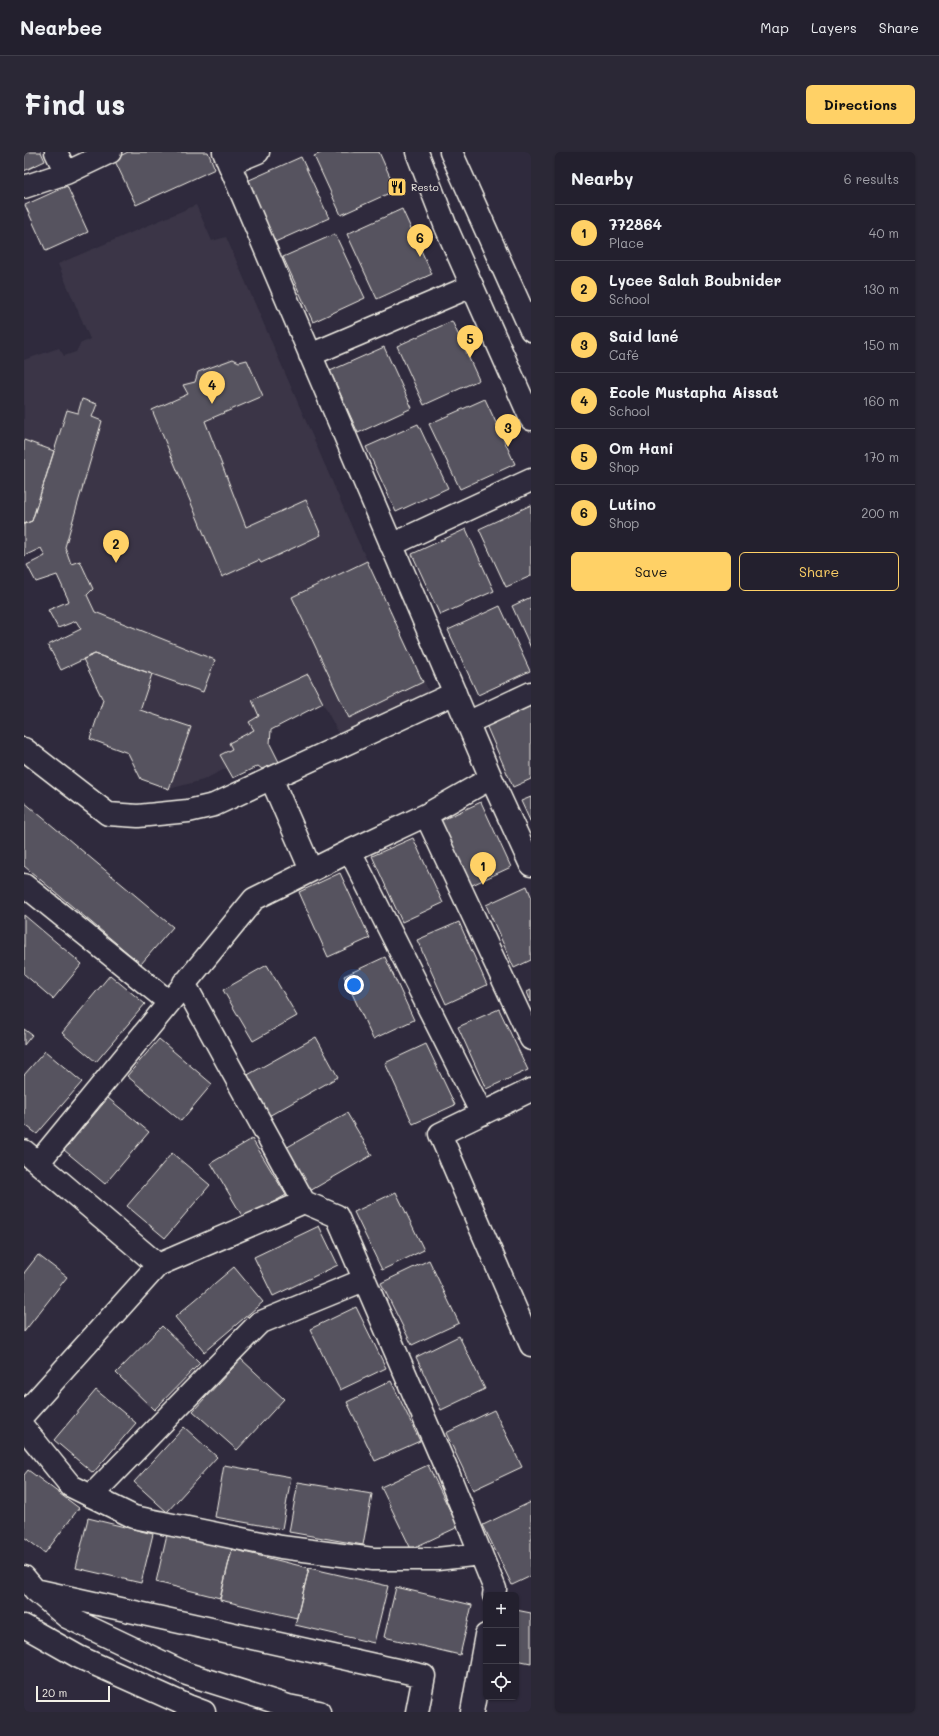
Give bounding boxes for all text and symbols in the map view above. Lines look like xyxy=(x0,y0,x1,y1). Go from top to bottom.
text: Nearbee xyxy=(20,15,102,40)
text: Map xyxy=(760,18,789,37)
text: Layers xyxy=(811,18,857,37)
text: Share xyxy=(879,18,919,37)
button: Directions xyxy=(806,85,915,124)
text: Find us xyxy=(24,86,125,122)
text: Nearby xyxy=(571,167,633,189)
text: 6 results xyxy=(844,170,899,187)
restaurant icon: Resto xyxy=(386,176,408,198)
place label: Resto xyxy=(411,180,439,194)
text: 772864 xyxy=(609,214,662,234)
pin: 6 xyxy=(407,224,433,257)
text: 1 xyxy=(581,224,587,241)
text: 40 m xyxy=(869,224,899,241)
text: Place xyxy=(609,234,644,251)
text: Lycee Salah Boubnider xyxy=(609,270,781,290)
text: 2 xyxy=(580,280,588,297)
text: 130 m xyxy=(863,280,899,297)
text: School xyxy=(609,290,650,307)
pin: 5 xyxy=(457,325,483,358)
text: Said lané xyxy=(609,326,678,346)
text: 3 xyxy=(580,336,588,353)
text: 150 m xyxy=(863,336,899,353)
text: Café xyxy=(609,346,639,363)
pin: 4 xyxy=(199,371,225,404)
text: Ecole Mustapha Aissat xyxy=(609,382,779,402)
text: 4 xyxy=(580,392,588,409)
text: 160 m xyxy=(863,392,899,409)
text: School xyxy=(609,402,650,419)
pin: 3 xyxy=(495,414,521,447)
text: Om Hani xyxy=(609,438,673,458)
text: 5 xyxy=(580,448,588,465)
text: 170 m xyxy=(863,448,899,465)
text: Shop xyxy=(609,458,639,475)
text: Lutino xyxy=(609,494,656,514)
text: 6 xyxy=(580,504,588,521)
text: 200 m xyxy=(861,504,899,521)
text: Shop xyxy=(609,514,639,531)
pin: 2 xyxy=(103,530,129,563)
button: Save xyxy=(571,552,731,591)
button: Share xyxy=(739,552,899,591)
pin: 1 xyxy=(470,852,496,885)
your location xyxy=(344,975,364,995)
map controls xyxy=(483,1592,519,1700)
button: + xyxy=(483,1592,519,1628)
button: − xyxy=(483,1628,519,1664)
button: locate xyxy=(483,1664,519,1700)
scale bar xyxy=(36,1684,110,1703)
text: 20 m xyxy=(42,1685,67,1700)

